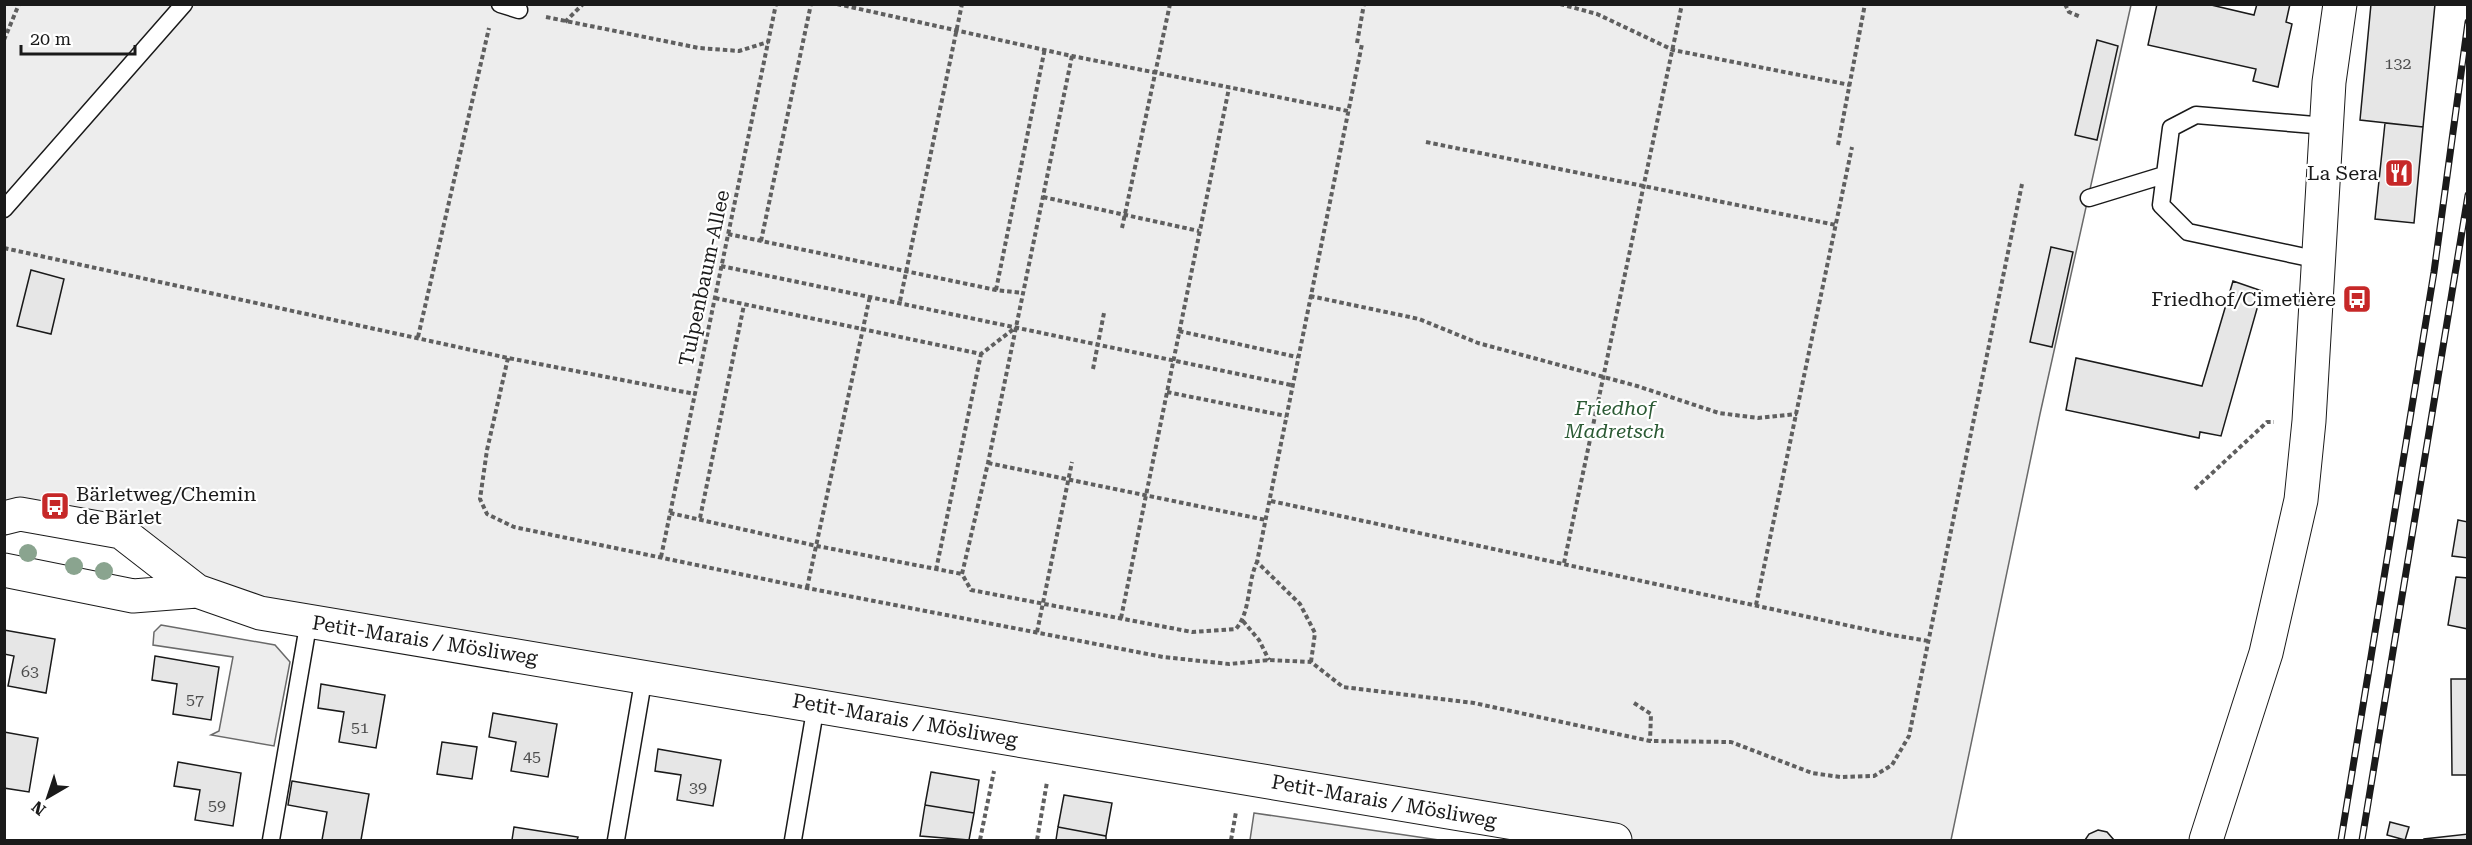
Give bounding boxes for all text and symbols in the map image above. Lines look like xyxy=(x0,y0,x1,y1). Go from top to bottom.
scale bar xyxy=(21,18,135,56)
text: 20 m xyxy=(30,28,71,49)
house number: 132 xyxy=(2385,54,2411,73)
restaurant icon: La Sera xyxy=(2383,157,2415,189)
place label: La Sera xyxy=(2307,161,2378,185)
street label: Tulpenbaum-Allee xyxy=(674,188,734,368)
bus stop icon: Friedhof/Cimetière xyxy=(2341,283,2373,315)
place label: Friedhof/Cimetière xyxy=(2151,287,2336,311)
park label: Friedhof Madretsch xyxy=(1564,396,1665,443)
place label: Bärletweg/Chemin de Bärlet xyxy=(76,482,256,529)
bus stop icon: Bärletweg/Chemin de Bärlet xyxy=(39,490,71,522)
street label: Petit-Marais / Mösliweg xyxy=(310,610,540,670)
house number: 63 xyxy=(21,662,39,681)
street label: Petit-Marais / Mösliweg xyxy=(791,688,1020,752)
house number: 57 xyxy=(186,690,204,709)
house number: 51 xyxy=(351,718,369,737)
house number: 45 xyxy=(523,747,541,766)
north arrow xyxy=(18,767,78,827)
street label: Petit-Marais / Mösliweg xyxy=(1270,769,1499,833)
house number: 39 xyxy=(689,778,707,797)
house number: 59 xyxy=(208,796,226,815)
text: N xyxy=(28,797,50,820)

